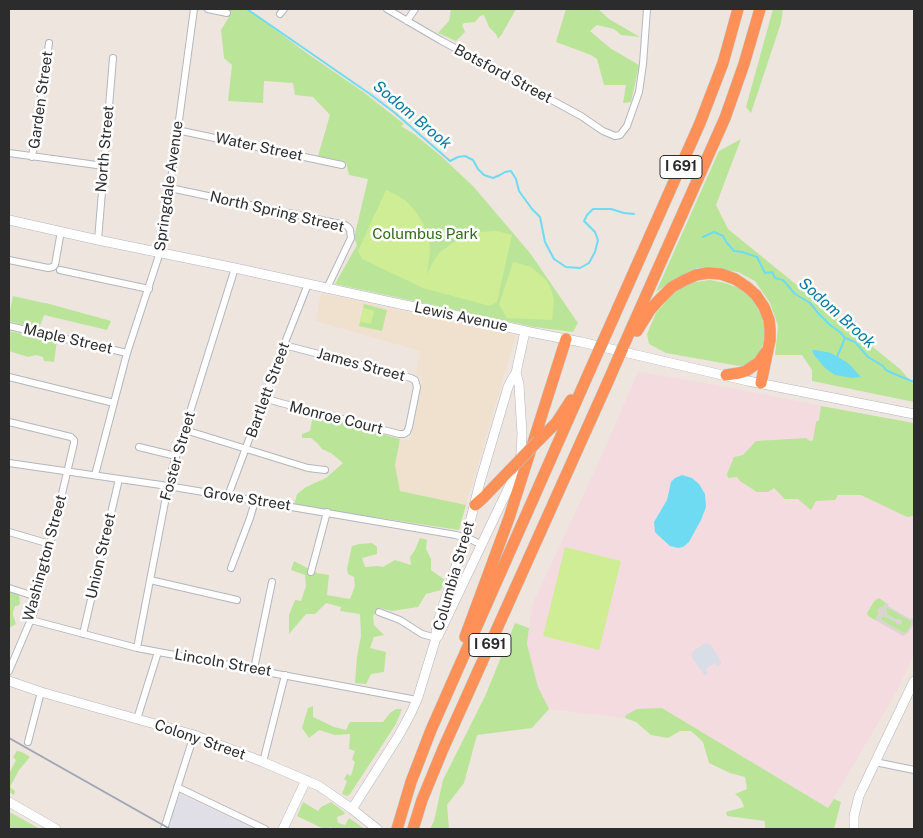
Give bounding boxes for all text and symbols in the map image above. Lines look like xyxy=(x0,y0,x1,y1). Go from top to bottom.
street label: Botsford Street xyxy=(451,41,555,107)
street label: Garden Street xyxy=(25,50,57,150)
water label: Sodom Brook xyxy=(369,77,455,153)
street label: North Street xyxy=(92,105,118,193)
street label: Springdale Avenue xyxy=(151,120,187,252)
street label: Water Street xyxy=(214,129,304,165)
road number: I 691 xyxy=(660,156,702,178)
street label: North Spring Street xyxy=(208,188,346,236)
park label: Columbus Park xyxy=(372,225,478,243)
water label: Sodom Brook xyxy=(795,274,879,352)
street label: Lewis Avenue xyxy=(413,298,509,336)
street label: Maple Street xyxy=(22,320,114,358)
street label: Bartlett Street xyxy=(242,340,294,440)
street label: James Street xyxy=(315,345,407,385)
street label: Monroe Court xyxy=(287,398,385,438)
street label: Foster Street xyxy=(157,409,199,503)
street label: Grove Street xyxy=(202,483,292,515)
street label: Washington Street xyxy=(19,493,71,623)
street label: Union Street xyxy=(82,511,120,601)
street label: Columbia Street xyxy=(430,519,478,633)
road number: I 691 xyxy=(469,634,511,656)
street label: Lincoln Street xyxy=(173,646,273,680)
street label: Colony Street xyxy=(152,716,248,764)

